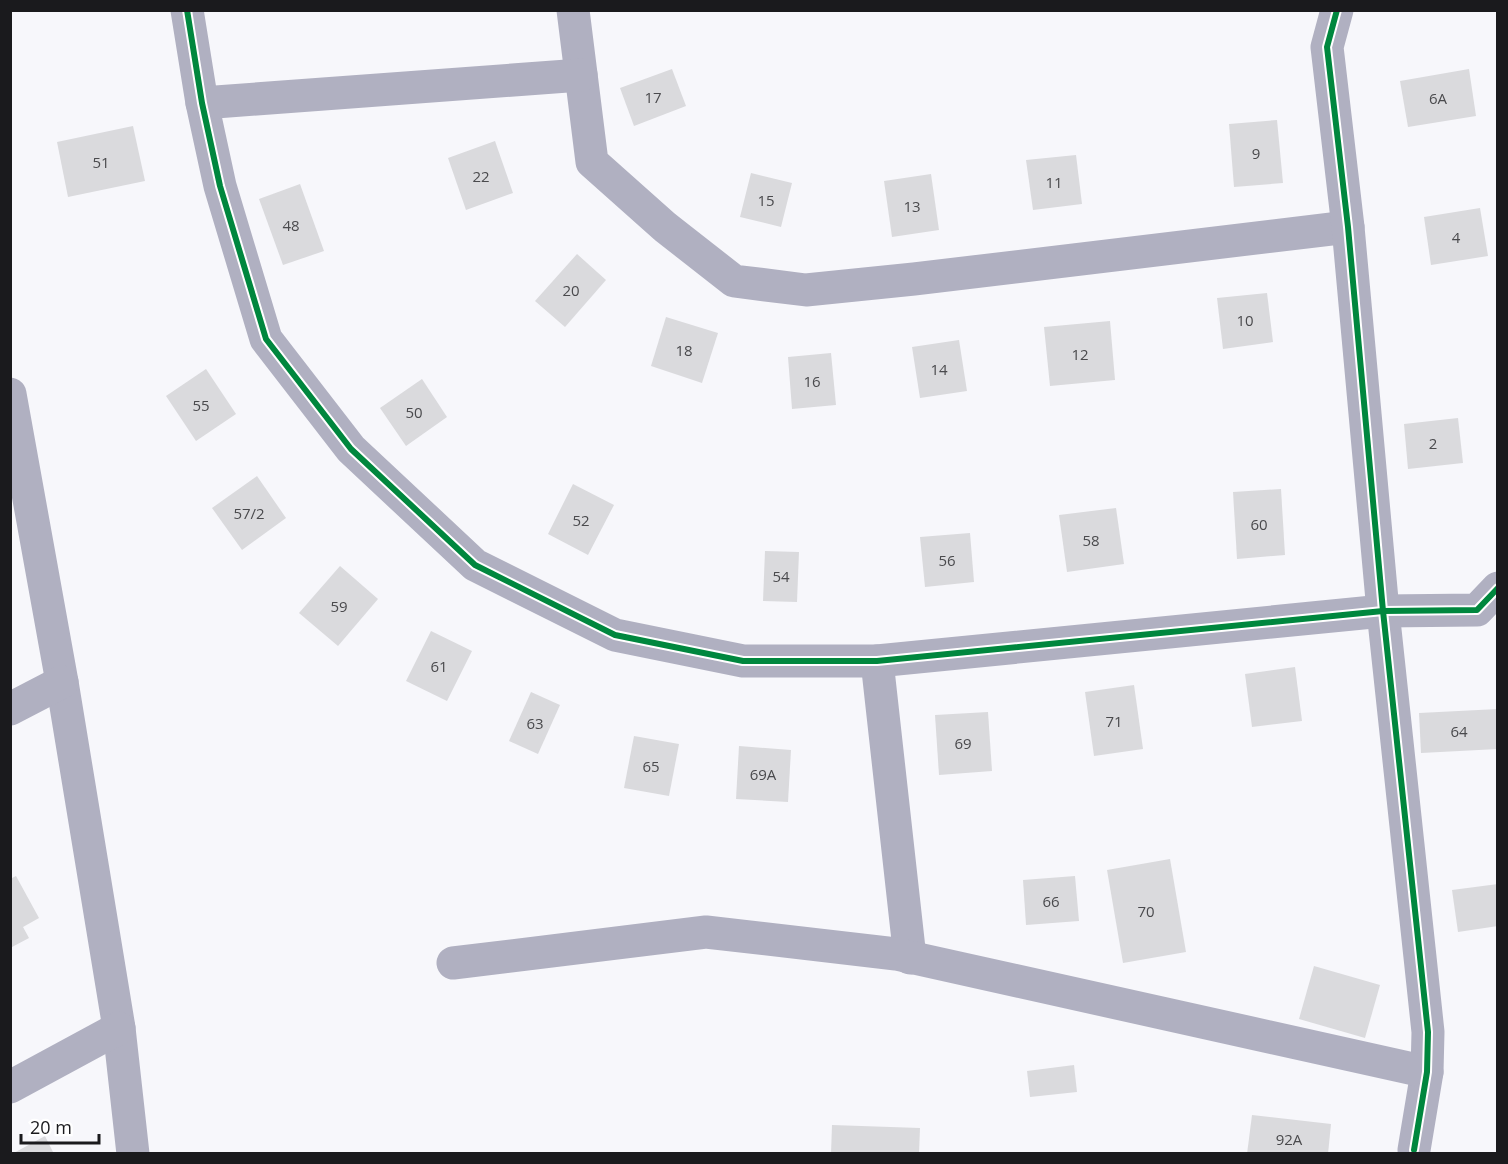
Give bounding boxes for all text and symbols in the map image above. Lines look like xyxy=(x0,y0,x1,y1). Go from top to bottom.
house number: 17 xyxy=(644,87,662,107)
house number: 6А xyxy=(1429,88,1448,108)
house number: 9 xyxy=(1252,143,1260,163)
house number: 51 xyxy=(92,152,110,172)
house number: 22 xyxy=(472,166,490,186)
house number: 11 xyxy=(1045,172,1063,192)
house number: 15 xyxy=(757,190,775,210)
house number: 13 xyxy=(903,196,921,216)
house number: 48 xyxy=(282,215,300,235)
house number: 4 xyxy=(1452,227,1461,247)
house number: 20 xyxy=(562,280,580,300)
house number: 10 xyxy=(1236,310,1254,330)
house number: 18 xyxy=(675,340,693,360)
house number: 12 xyxy=(1071,344,1089,364)
house number: 14 xyxy=(930,359,948,379)
house number: 16 xyxy=(803,371,821,391)
house number: 55 xyxy=(192,395,210,415)
house number: 50 xyxy=(405,402,423,422)
house number: 2 xyxy=(1429,433,1437,453)
house number: 57/2 xyxy=(233,503,265,523)
house number: 52 xyxy=(572,510,590,530)
house number: 60 xyxy=(1250,514,1268,534)
house number: 58 xyxy=(1082,530,1100,550)
house number: 56 xyxy=(938,550,956,570)
house number: 54 xyxy=(772,566,790,586)
house number: 59 xyxy=(330,596,348,616)
house number: 61 xyxy=(430,656,448,676)
house number: 71 xyxy=(1105,711,1123,731)
house number: 63 xyxy=(526,713,544,733)
house number: 64 xyxy=(1450,721,1468,741)
house number: 69 xyxy=(954,733,972,753)
house number: 65 xyxy=(642,756,660,776)
house number: 69А xyxy=(750,764,777,784)
house number: 66 xyxy=(1042,891,1060,911)
house number: 70 xyxy=(1137,901,1155,921)
scale bar xyxy=(21,1107,99,1145)
text: 20 m xyxy=(30,1115,72,1139)
house number: 92А xyxy=(1276,1129,1303,1149)

